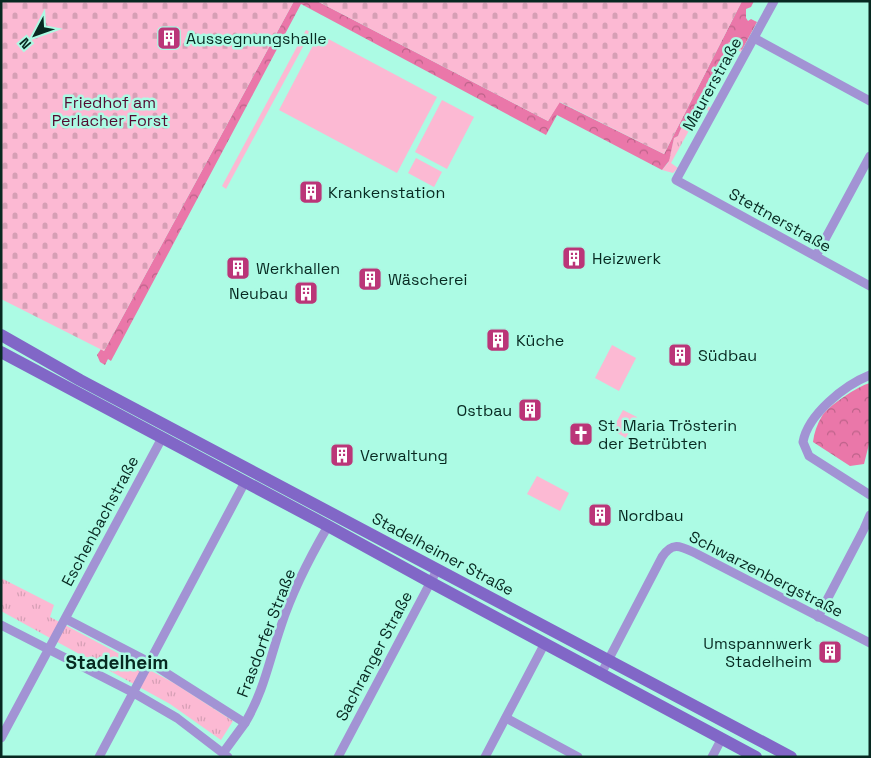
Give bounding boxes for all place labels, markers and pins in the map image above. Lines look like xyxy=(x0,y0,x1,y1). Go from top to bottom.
building icon: Aussegnungshalle xyxy=(156,25,182,51)
place label: Aussegnungshalle xyxy=(186,28,327,49)
building icon: Krankenstation xyxy=(298,179,324,205)
place label: Krankenstation xyxy=(328,182,445,203)
building icon: Heizwerk xyxy=(561,245,587,271)
place label: Heizwerk xyxy=(592,248,661,269)
building icon: Werkhallen xyxy=(225,255,251,281)
place label: Werkhallen xyxy=(256,258,340,279)
building icon: Wäscherei xyxy=(357,266,383,292)
place label: Wäscherei xyxy=(388,269,467,290)
building icon: Neubau xyxy=(293,280,319,306)
place label: Neubau xyxy=(229,283,288,304)
building icon: Küche xyxy=(485,327,511,353)
place label: Küche xyxy=(516,330,564,351)
building icon: Südbau xyxy=(667,342,693,368)
place label: Südbau xyxy=(698,345,757,366)
building icon: Ostbau xyxy=(517,397,543,423)
place label: Ostbau xyxy=(457,400,512,421)
place label: St. Maria Trösterin der Betrübten xyxy=(598,415,737,454)
church icon: St. Maria Trösterin der Betrübten xyxy=(568,421,594,447)
building icon: Verwaltung xyxy=(329,442,355,468)
place label: Verwaltung xyxy=(360,445,448,466)
building icon: Nordbau xyxy=(587,502,613,528)
place label: Nordbau xyxy=(618,505,684,526)
place label: Umspannwerk Stadelheim xyxy=(703,633,812,672)
building icon: Umspannwerk Stadelheim xyxy=(817,639,843,665)

